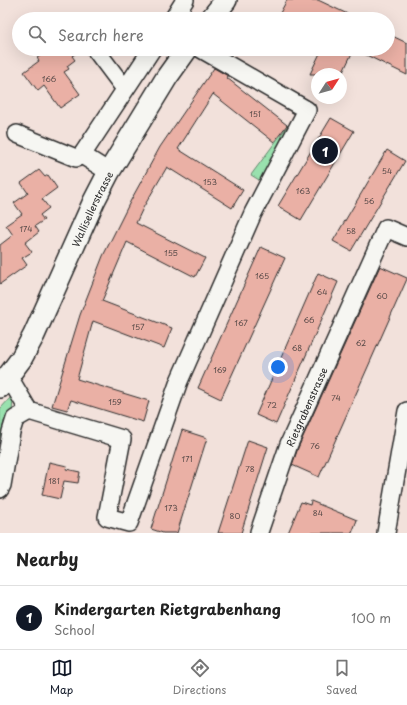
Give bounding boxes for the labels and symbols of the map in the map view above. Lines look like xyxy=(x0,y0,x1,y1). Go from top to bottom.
north arrow xyxy=(311,68,347,104)
house number: 166 xyxy=(42,73,57,85)
house number: 151 xyxy=(249,108,261,120)
pin: 1 xyxy=(312,136,338,166)
house number: 54 xyxy=(382,165,392,177)
street label: Wallisellerstrasse xyxy=(67,168,116,249)
house number: 153 xyxy=(203,176,217,188)
house number: 163 xyxy=(296,185,310,197)
house number: 56 xyxy=(364,195,375,207)
house number: 174 xyxy=(19,223,33,235)
house number: 58 xyxy=(346,225,356,237)
house number: 155 xyxy=(164,247,178,259)
house number: 165 xyxy=(255,270,269,282)
house number: 64 xyxy=(317,286,327,298)
house number: 60 xyxy=(376,290,388,302)
house number: 66 xyxy=(303,314,315,326)
house number: 167 xyxy=(234,317,248,329)
house number: 157 xyxy=(131,321,145,333)
house number: 62 xyxy=(356,337,366,349)
house number: 68 xyxy=(292,342,302,354)
your location xyxy=(268,357,288,377)
house number: 169 xyxy=(213,364,227,376)
street label: Rietgrabenstrasse xyxy=(281,364,330,449)
house number: 74 xyxy=(331,392,341,404)
house number: 159 xyxy=(108,396,122,408)
house number: 72 xyxy=(267,399,277,411)
house number: 76 xyxy=(310,440,320,452)
house number: 171 xyxy=(182,453,192,465)
house number: 78 xyxy=(245,463,255,475)
house number: 181 xyxy=(48,475,60,487)
house number: 173 xyxy=(164,502,178,514)
house number: 84 xyxy=(313,507,323,519)
house number: 80 xyxy=(230,510,241,522)

